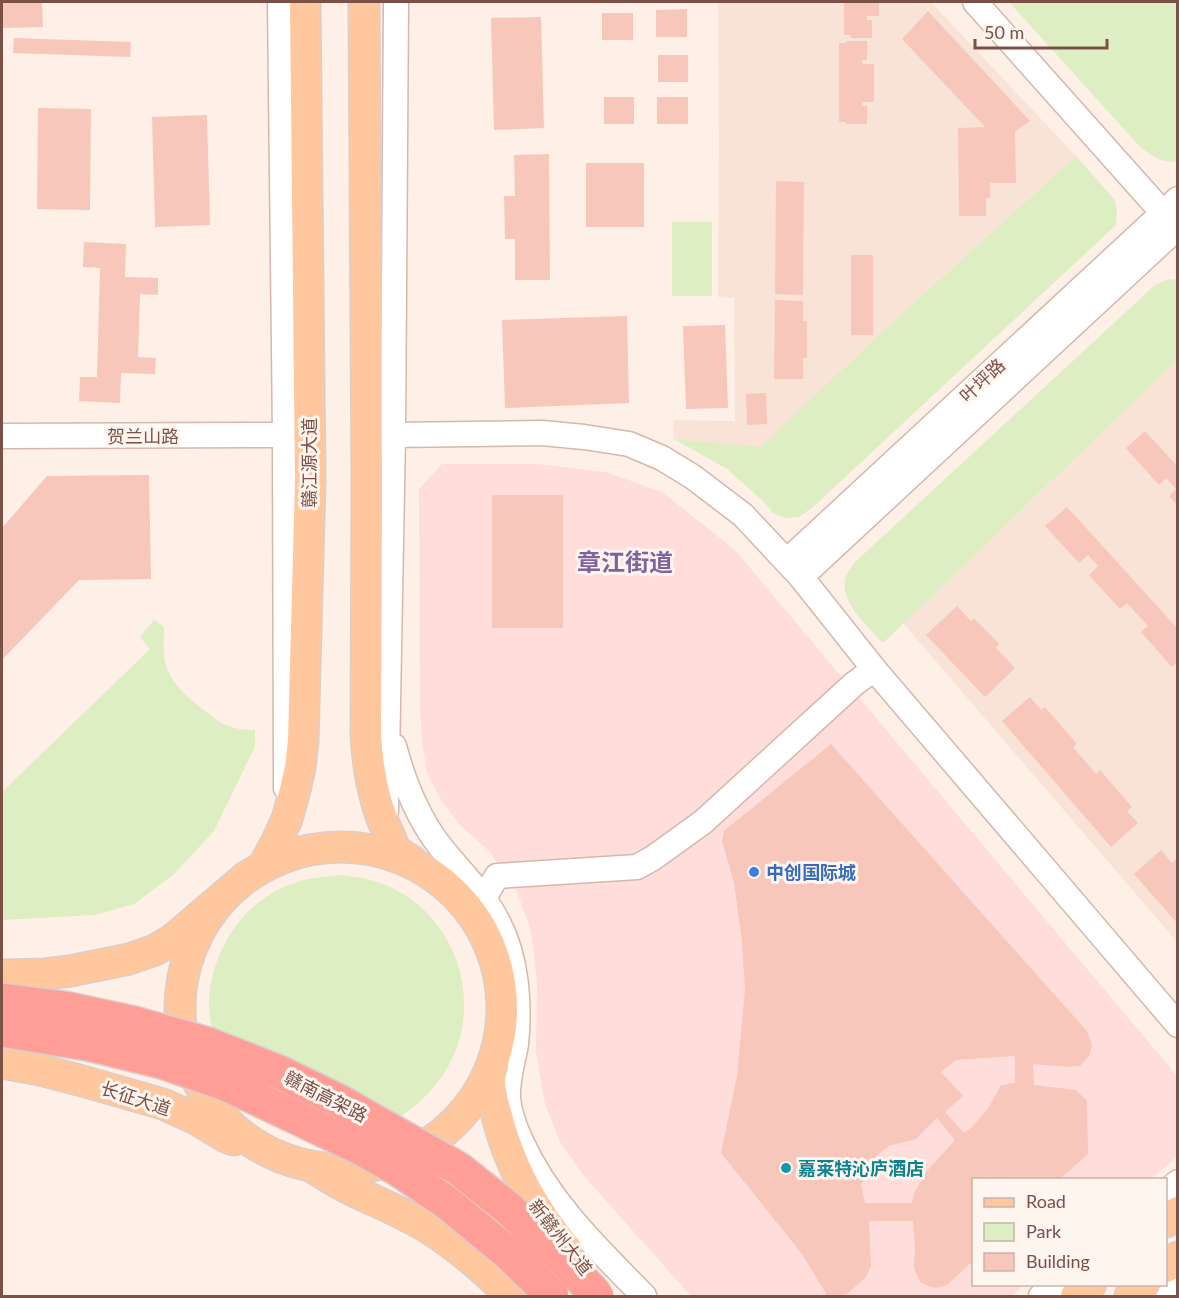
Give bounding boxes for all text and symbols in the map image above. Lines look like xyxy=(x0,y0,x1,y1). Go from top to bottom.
scale bar xyxy=(975,12,1107,50)
text: 50 m xyxy=(984,21,1024,43)
street label: 叶坪路 xyxy=(955,354,1009,406)
street label: 赣江源大道 xyxy=(298,418,320,508)
street label: 贺兰山路 xyxy=(107,425,179,447)
district label: 章江街道 xyxy=(577,547,673,576)
place label: 中创国际城 xyxy=(766,861,856,883)
marker: 中创国际城 xyxy=(747,865,761,879)
street label: 赣南高架路 xyxy=(281,1066,371,1126)
street label: 长征大道 xyxy=(98,1076,174,1120)
place label: 嘉莱特沁庐酒店 xyxy=(798,1157,924,1179)
marker: 嘉莱特沁庐酒店 xyxy=(779,1161,793,1175)
legend xyxy=(972,1178,1167,1286)
text: Road xyxy=(1026,1190,1066,1212)
street label: 新赣州大道 xyxy=(525,1195,597,1279)
text: Park xyxy=(1026,1220,1062,1242)
text: Building xyxy=(1026,1250,1090,1272)

